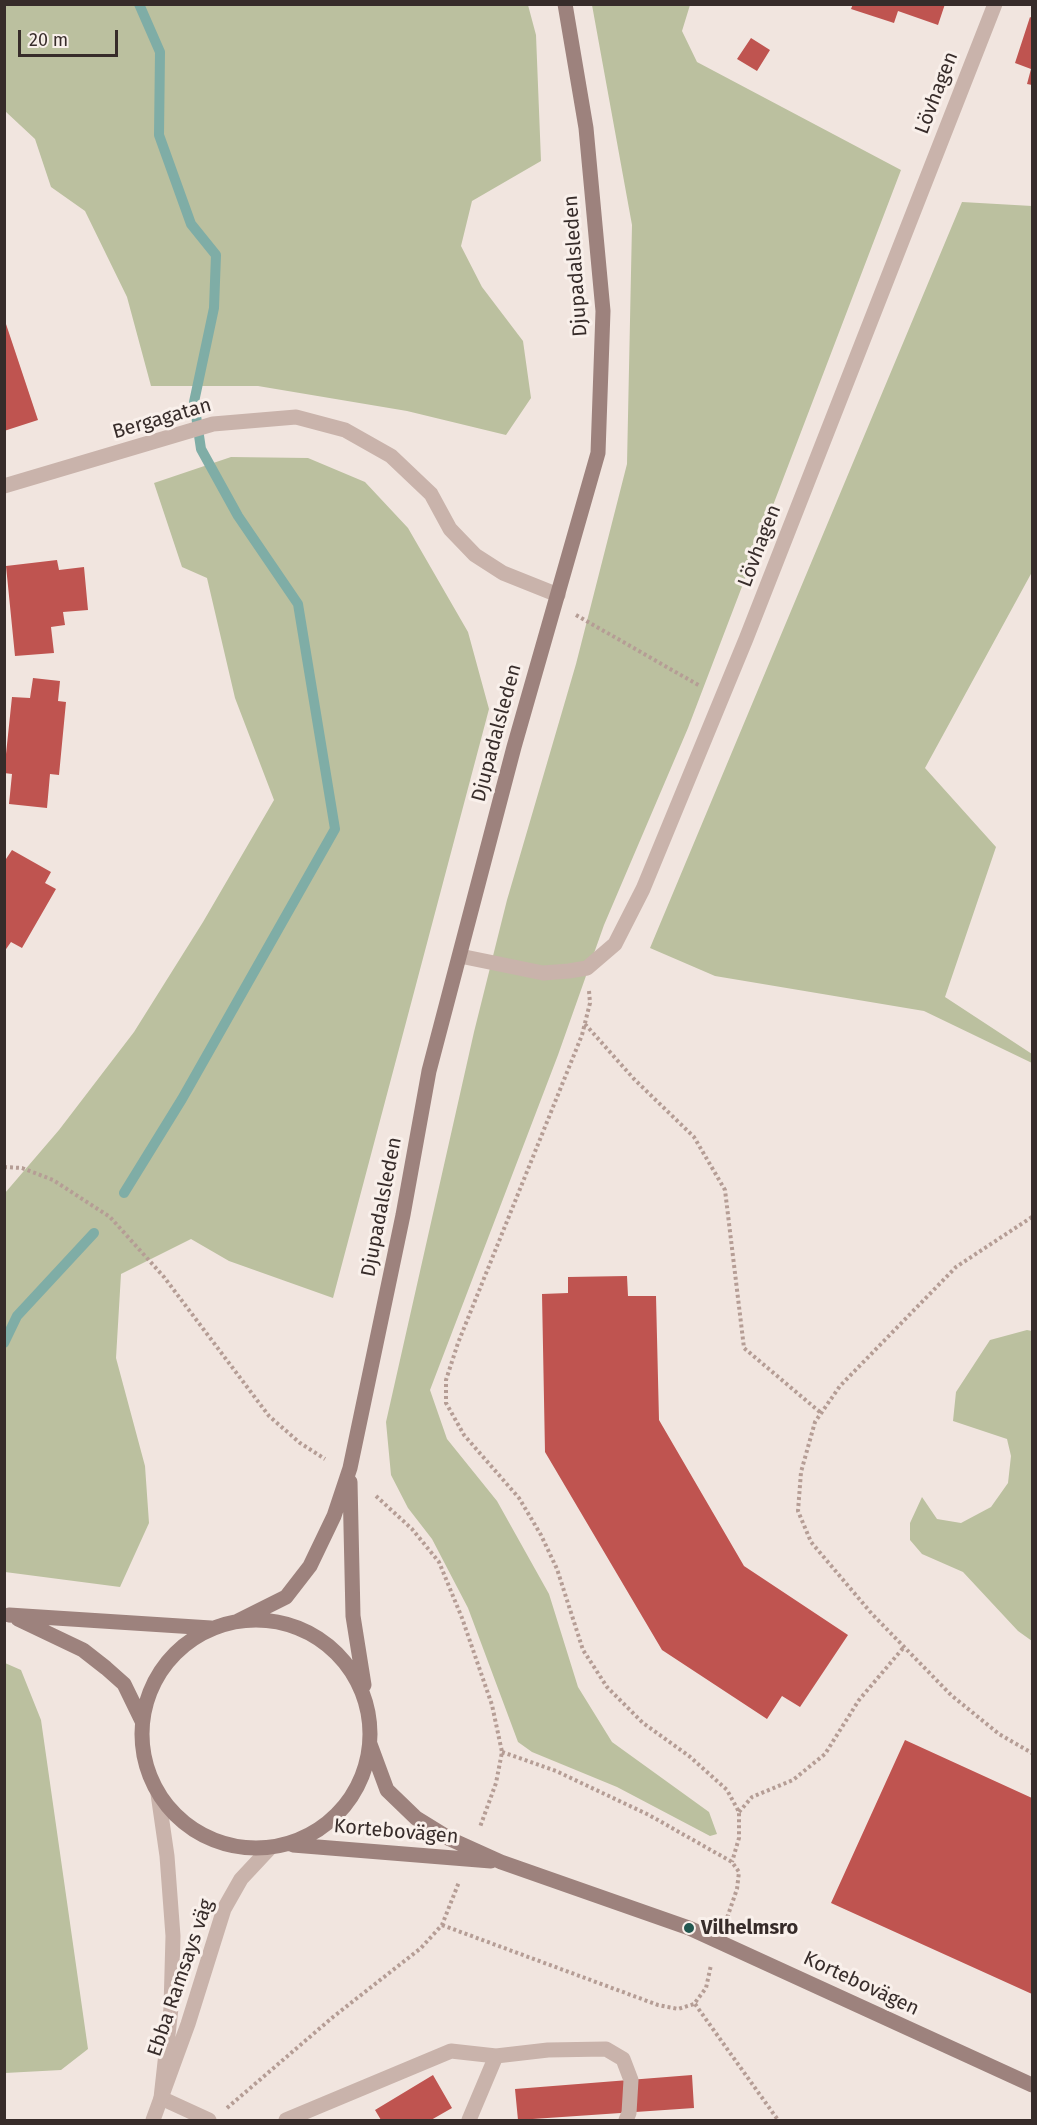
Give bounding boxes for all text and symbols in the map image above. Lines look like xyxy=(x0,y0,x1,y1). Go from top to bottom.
scale bar xyxy=(21,18,122,56)
text: 20 m xyxy=(29,29,68,51)
street label: Lövhagen xyxy=(910,49,964,137)
street label: Djupadalsleden xyxy=(559,194,593,338)
street label: Bergagatan xyxy=(110,393,214,445)
street label: Lövhagen xyxy=(733,502,787,590)
street label: Djupadalsleden xyxy=(467,661,527,805)
street label: Djupadalsleden xyxy=(357,1135,407,1279)
street label: Kortebovägen xyxy=(333,1815,459,1849)
street label: Ebba Ramsays väg xyxy=(143,1896,219,2060)
place label: Vilhelmsro xyxy=(701,1916,798,1940)
marker: Vilhelmsro xyxy=(682,1921,696,1935)
street label: Kortebovägen xyxy=(799,1947,923,2021)

